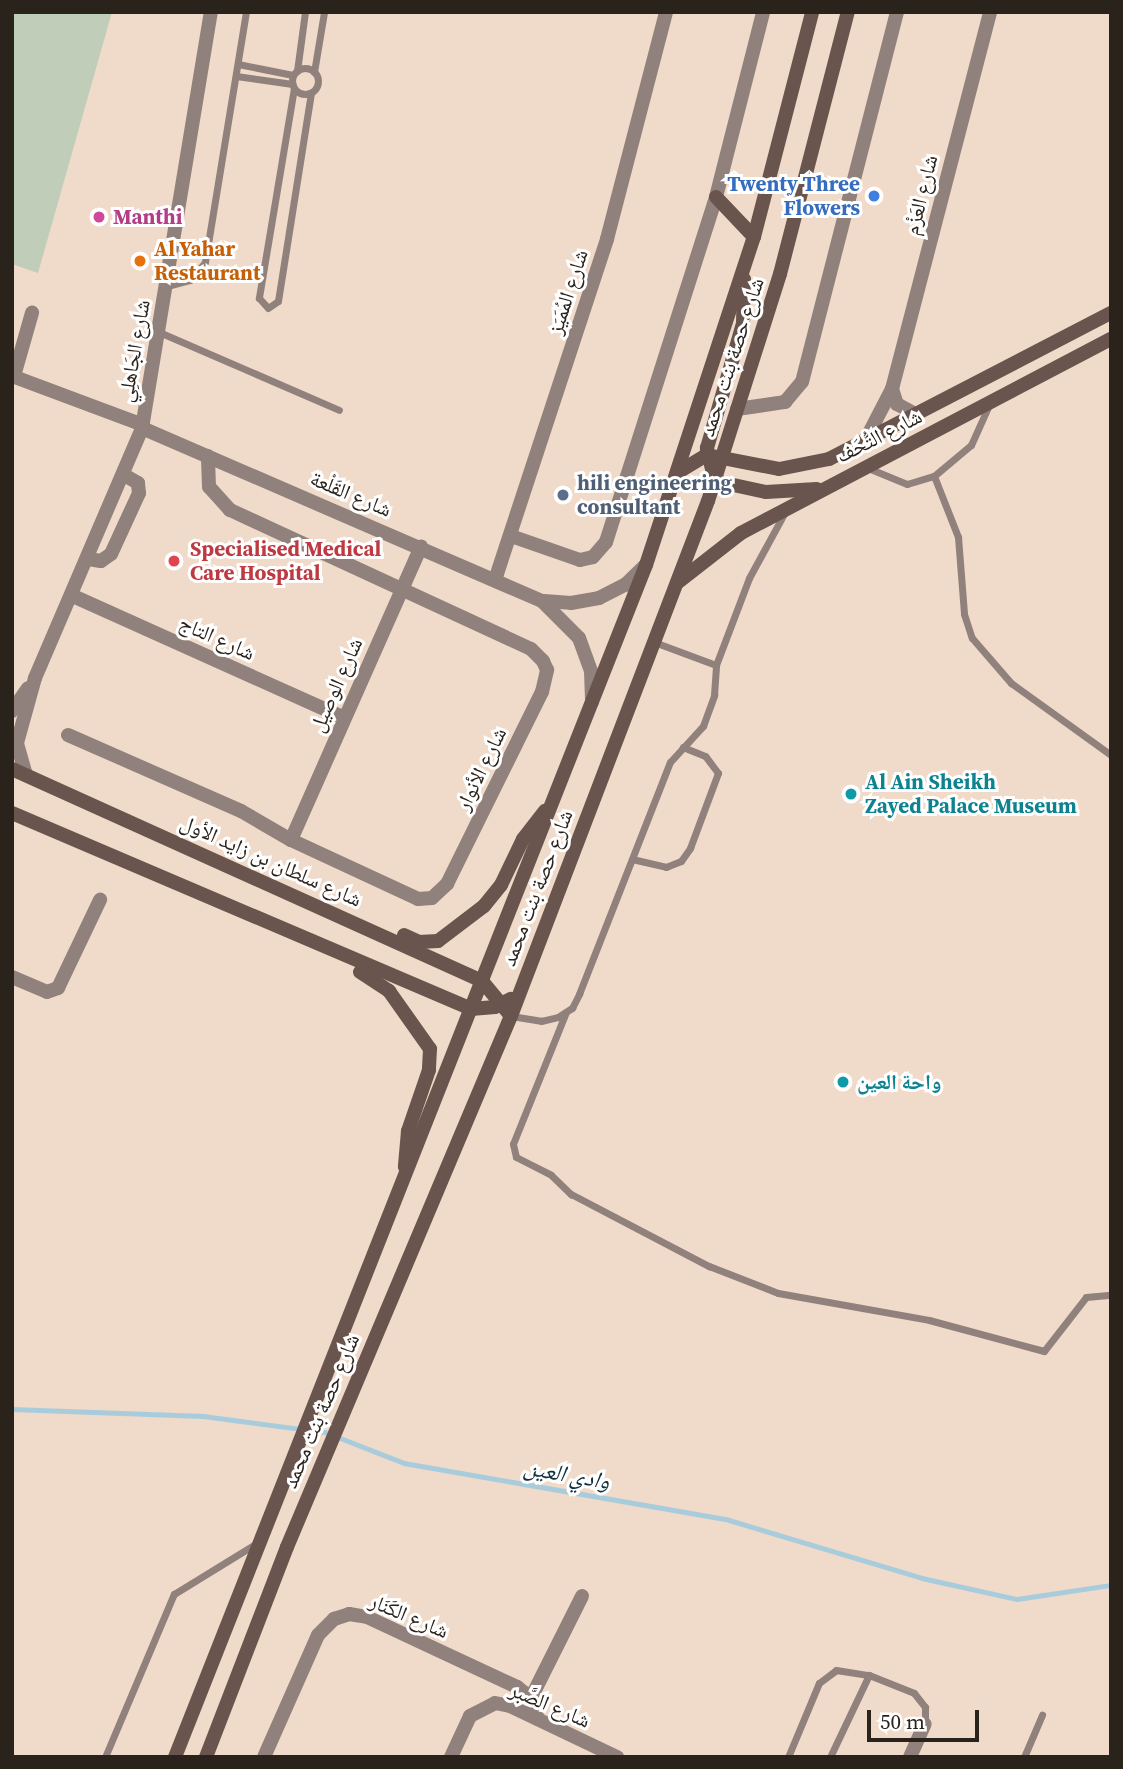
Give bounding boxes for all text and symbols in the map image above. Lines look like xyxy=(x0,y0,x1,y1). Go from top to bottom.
street label: شارع العَزْم xyxy=(899,152,943,238)
place label: Twenty Three Flowers xyxy=(727,171,860,221)
marker: Twenty Three Flowers xyxy=(866,188,882,204)
place label: Manthi xyxy=(113,204,182,230)
marker: Manthi xyxy=(91,209,107,225)
place label: Al Yahar Restaurant xyxy=(154,236,260,286)
street label: شارع المُمَيَز xyxy=(542,246,594,338)
marker: Al Yahar Restaurant xyxy=(132,253,148,269)
street label: شارع حصة بنت محمد xyxy=(695,275,769,439)
street label: شارع الجَاهلِي xyxy=(113,298,155,404)
street label: شارع التُّحَف xyxy=(832,404,926,468)
street label: شارع القَلْعة xyxy=(307,466,395,522)
place label: hili engineering consultant xyxy=(577,470,732,520)
marker: hili engineering consultant xyxy=(555,487,571,503)
place label: Specialised Medical Care Hospital xyxy=(190,536,381,586)
marker: Specialised Medical Care Hospital xyxy=(164,551,184,571)
street label: شارع التاج xyxy=(175,610,259,666)
street label: شارع الوصيل xyxy=(304,634,368,736)
street label: شارع الأنوار xyxy=(450,723,512,815)
place label: Al Ain Sheikh Zayed Palace Museum xyxy=(865,769,1077,819)
marker: Al Ain Sheikh Zayed Palace Museum xyxy=(843,786,859,802)
street label: شارع حصة بنت محمد xyxy=(496,806,578,970)
street label: شارع سلطان بن زايد الأول xyxy=(176,810,366,912)
place label: واحة العين xyxy=(857,1069,941,1095)
marker: واحة العين xyxy=(835,1074,851,1090)
street label: شارع حصة بنت محمد xyxy=(277,1330,365,1492)
water label: وادي العين xyxy=(522,1453,612,1495)
street label: شارع الكَنَار xyxy=(366,1588,452,1644)
street label: شارع الصَّبر xyxy=(506,1677,594,1733)
scale bar xyxy=(871,1696,983,1740)
text: 50 m xyxy=(880,1707,925,1736)

